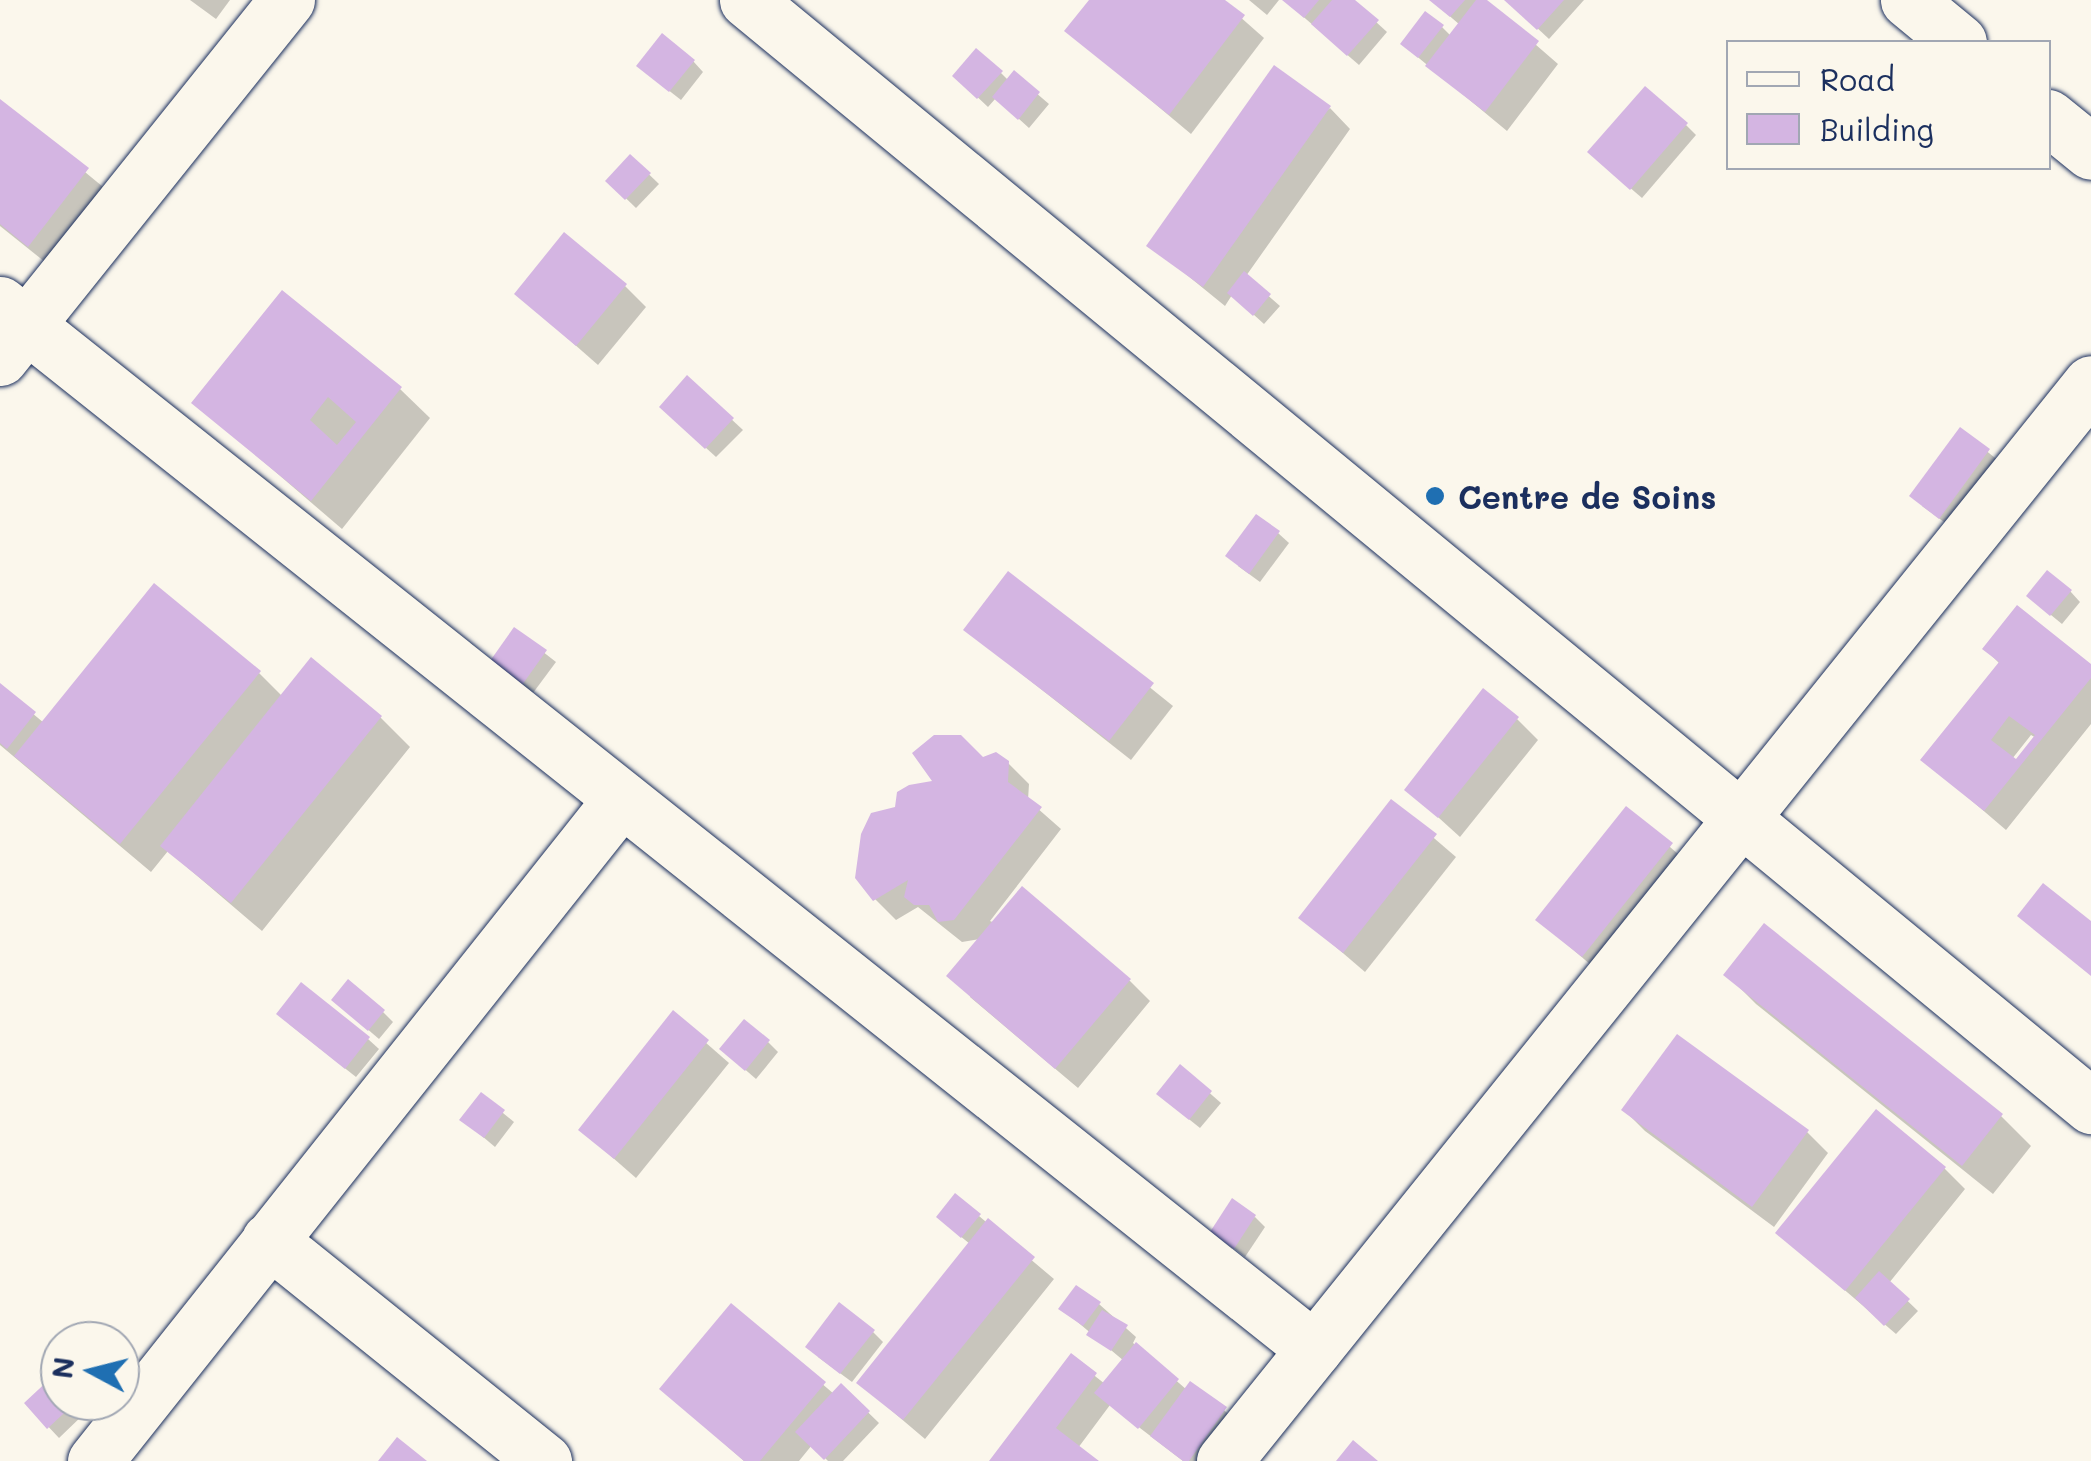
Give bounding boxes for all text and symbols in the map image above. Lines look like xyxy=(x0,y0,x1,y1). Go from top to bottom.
legend xyxy=(1726,40,2051,170)
text: Road xyxy=(1820,59,1895,99)
text: Building xyxy=(1820,109,1934,149)
place label: Centre de Soins xyxy=(1458,477,1716,515)
marker: Centre de Soins xyxy=(1422,483,1448,509)
north arrow xyxy=(40,1321,140,1421)
text: N xyxy=(43,1355,81,1380)

